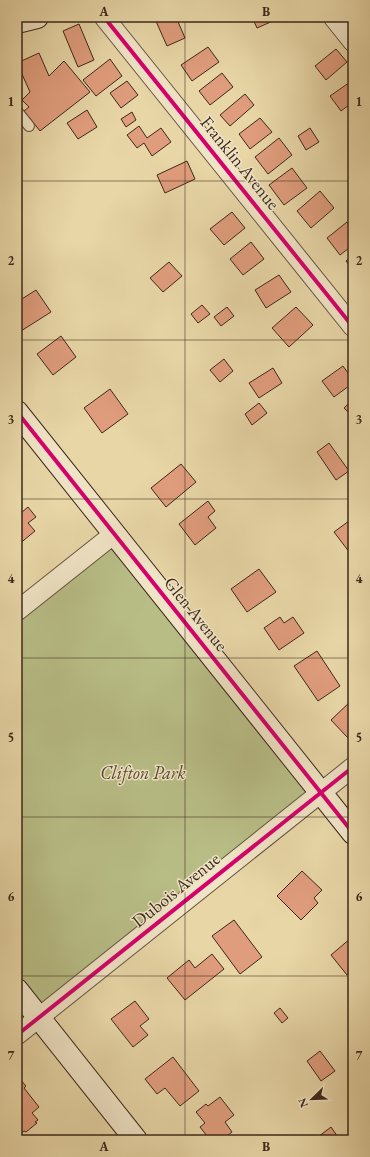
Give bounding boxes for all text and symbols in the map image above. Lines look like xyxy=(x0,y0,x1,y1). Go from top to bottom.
text: A xyxy=(98,3,109,20)
text: B xyxy=(262,3,270,20)
text: 1 xyxy=(8,93,15,110)
text: 1 xyxy=(356,93,363,110)
street label: Franklin Avenue xyxy=(196,111,285,214)
text: 2 xyxy=(8,252,15,269)
text: 2 xyxy=(356,252,363,269)
text: 3 xyxy=(8,411,15,428)
text: 3 xyxy=(356,411,363,428)
text: 4 xyxy=(8,570,15,587)
text: 4 xyxy=(356,570,363,587)
street label: Glen Avenue xyxy=(159,572,233,656)
text: 5 xyxy=(8,729,14,746)
text: 5 xyxy=(356,729,362,746)
park label: Clifton Park xyxy=(100,761,186,785)
street label: Dubois Avenue xyxy=(127,847,224,932)
text: 6 xyxy=(8,888,15,905)
text: 6 xyxy=(356,888,363,905)
text: 7 xyxy=(8,1047,15,1064)
text: 7 xyxy=(356,1047,363,1064)
north arrow xyxy=(292,1079,332,1119)
text: N xyxy=(295,1096,311,1110)
text: A xyxy=(98,1138,109,1155)
text: B xyxy=(262,1138,270,1155)

